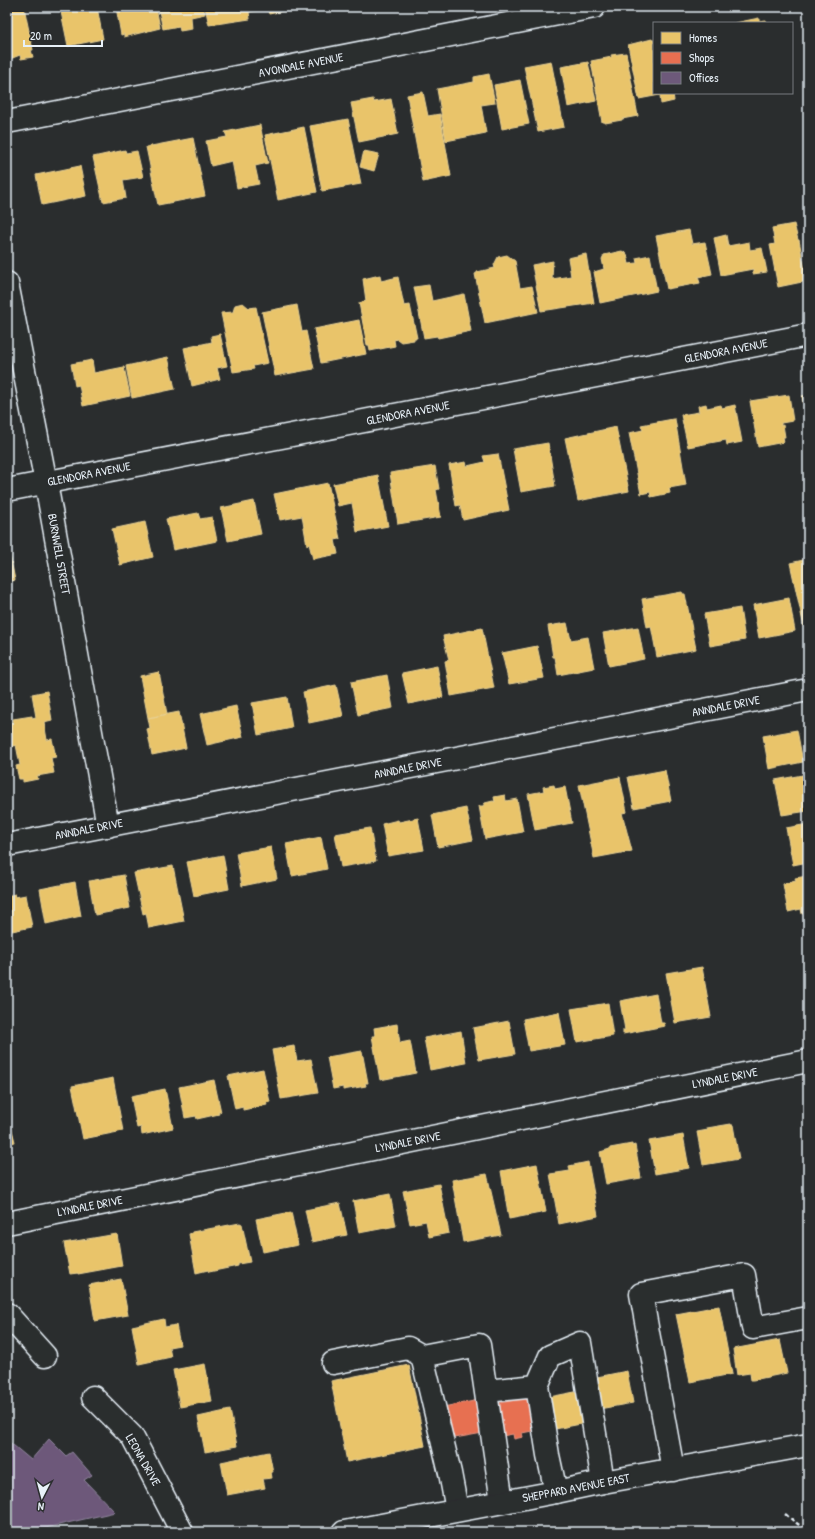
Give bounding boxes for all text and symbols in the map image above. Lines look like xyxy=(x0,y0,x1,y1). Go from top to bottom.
scale bar xyxy=(24,22,102,48)
legend xyxy=(653,22,793,94)
text: 20 m xyxy=(30,27,52,44)
text: Homes xyxy=(689,29,717,46)
street label: AVONDALE AVENUE xyxy=(257,48,345,81)
text: Shops xyxy=(689,49,715,66)
text: Offices xyxy=(689,69,719,86)
street label: GLENDORA AVENUE xyxy=(683,334,770,367)
street label: GLENDORA AVENUE xyxy=(365,396,452,429)
street label: GLENDORA AVENUE xyxy=(46,457,133,490)
street label: BURNWELL STREET xyxy=(44,512,75,596)
street label: ANNDALE DRIVE xyxy=(691,690,762,720)
street label: ANNDALE DRIVE xyxy=(373,752,444,782)
street label: ANNDALE DRIVE xyxy=(54,813,125,843)
street label: LYNDALE DRIVE xyxy=(691,1063,760,1092)
street label: LYNDALE DRIVE xyxy=(374,1127,443,1156)
street label: LYNDALE DRIVE xyxy=(56,1191,125,1220)
street label: LEONA DRIVE xyxy=(122,1431,166,1489)
street label: SHEPPARD AVENUE EAST xyxy=(521,1469,631,1506)
north arrow xyxy=(22,1477,62,1517)
text: N xyxy=(37,1500,45,1514)

